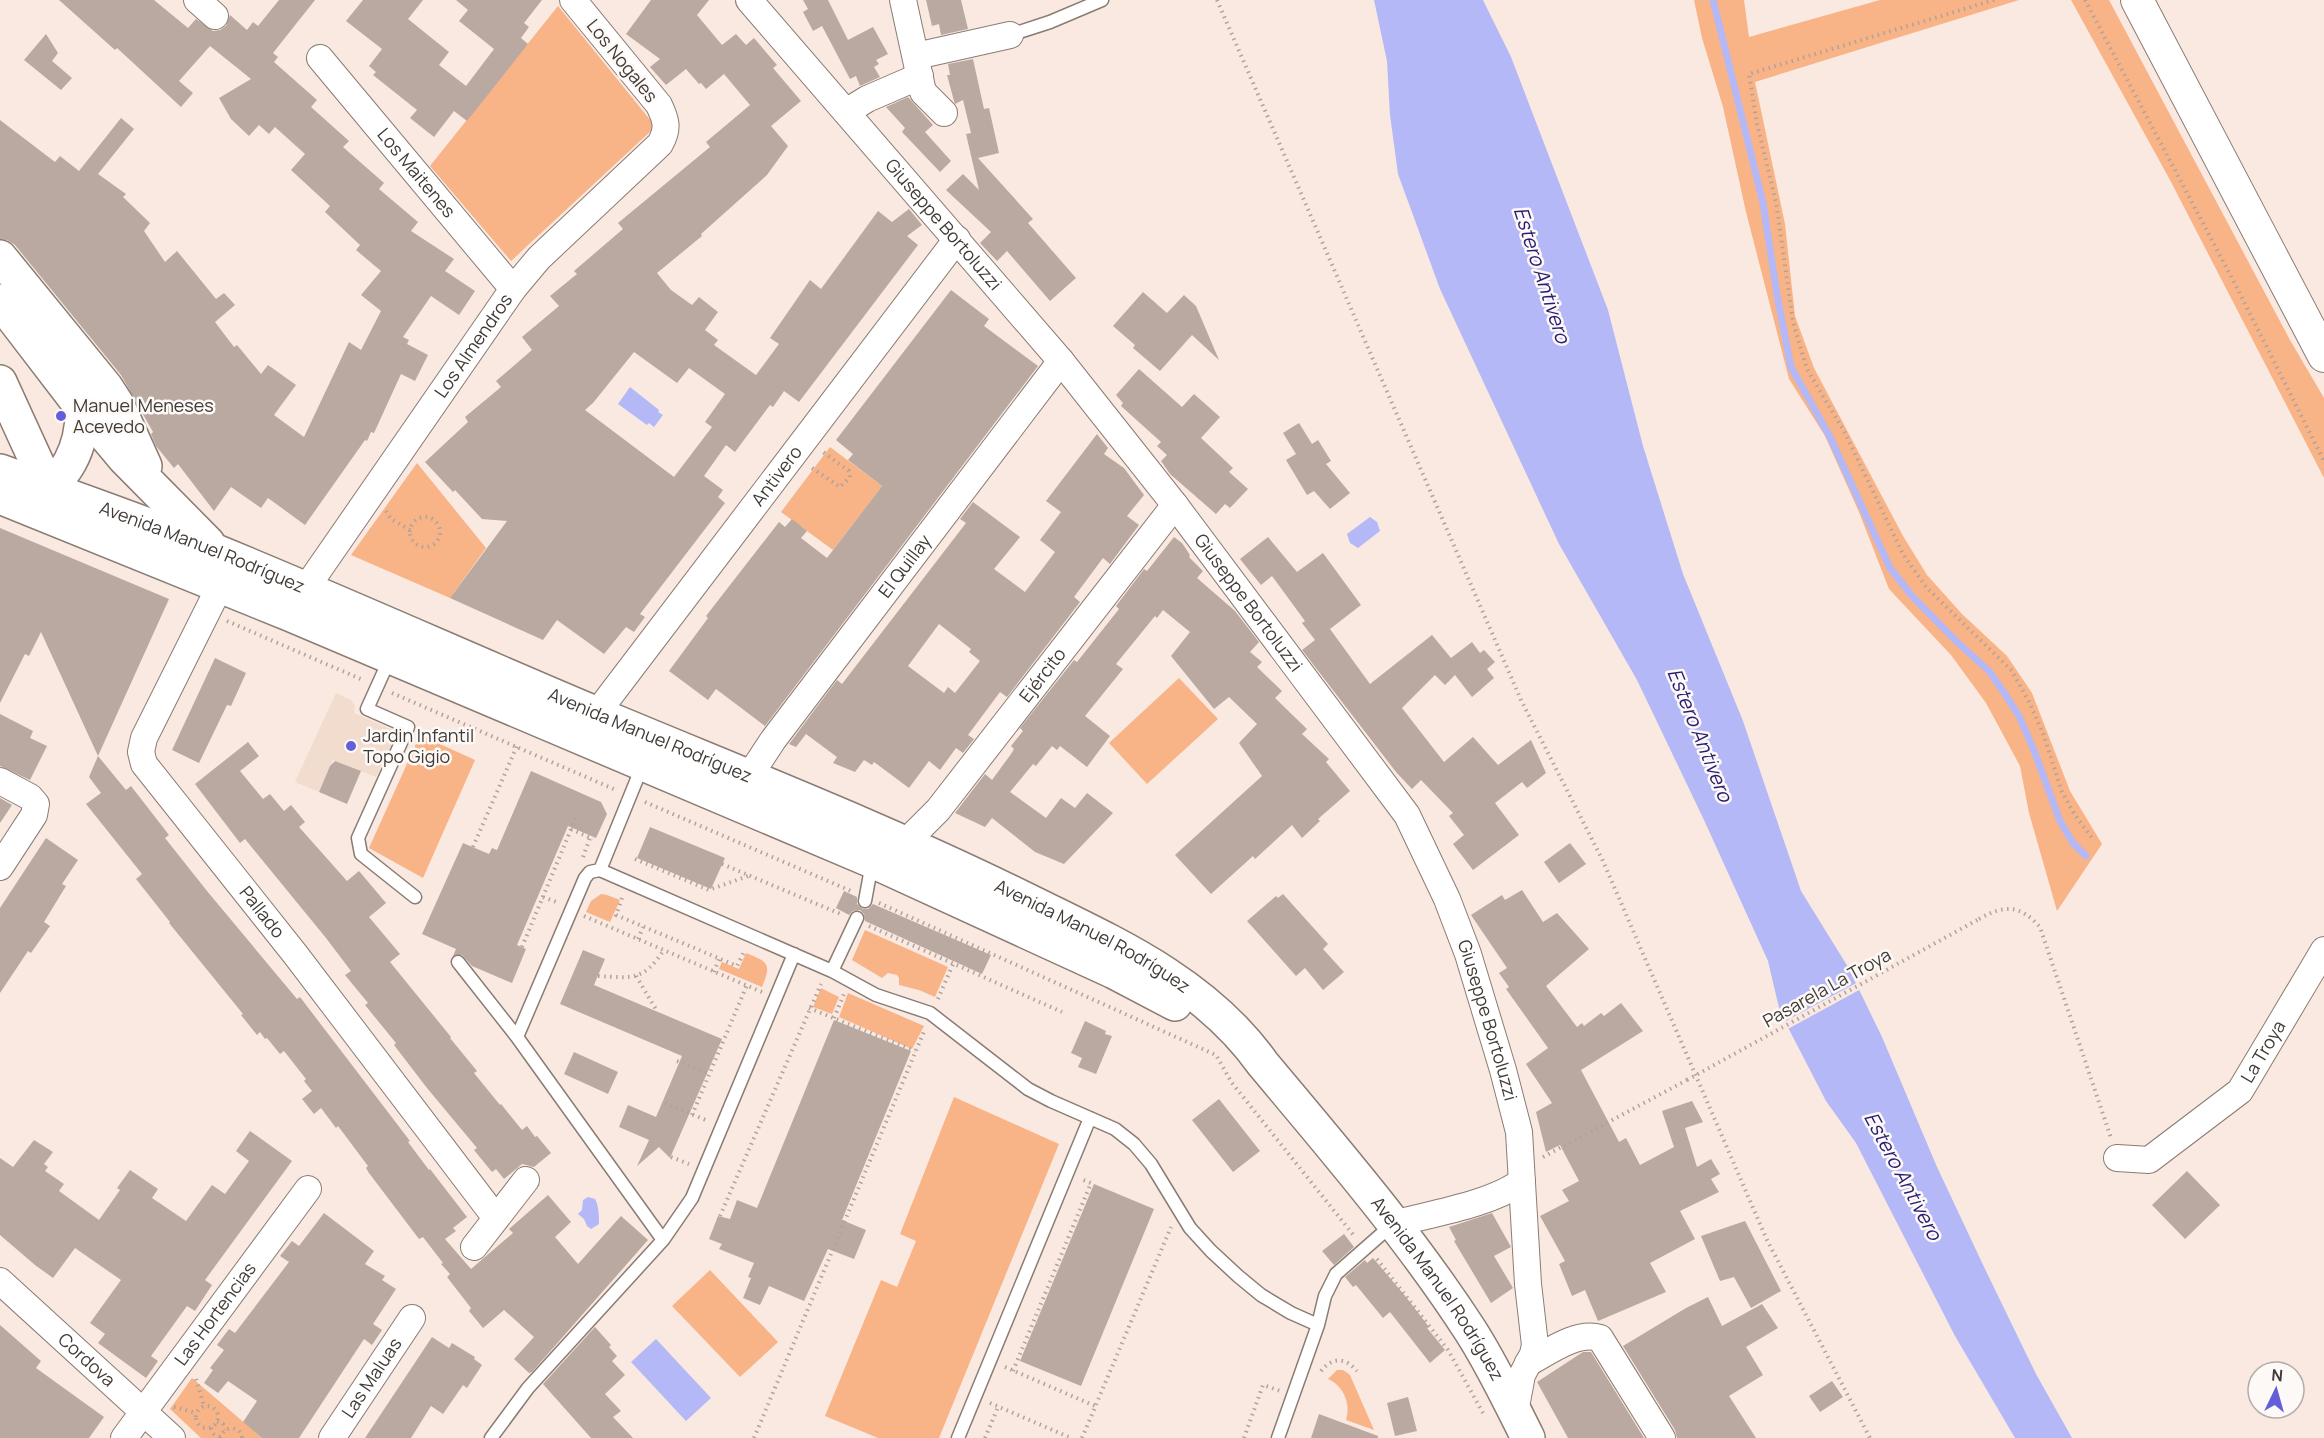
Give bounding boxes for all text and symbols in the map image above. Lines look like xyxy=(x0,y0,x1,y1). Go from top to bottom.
street label: Los Nogales xyxy=(582,14,664,107)
street label: Los Maitenes xyxy=(372,123,461,222)
street label: Giuseppe Bortoluzzi xyxy=(880,153,1008,295)
water label: Estero Antivero xyxy=(1508,203,1578,347)
street label: Los Almendros xyxy=(428,288,517,402)
place label: Manuel Meneses Acevedo xyxy=(73,393,214,438)
marker: Manuel Meneses Acevedo xyxy=(54,409,68,423)
street label: Antivero xyxy=(745,440,807,510)
street label: Avenida Manuel Rodríguez xyxy=(97,495,309,598)
street label: Giuseppe Bortoluzzi xyxy=(1189,528,1309,676)
street label: El Quillay xyxy=(872,529,936,602)
street label: Ejército xyxy=(1013,642,1071,707)
water label: Estero Antivero xyxy=(1661,664,1740,807)
street label: Avenida Manuel Rodríguez xyxy=(545,682,756,788)
place label: Jardin Infantil Topo Gigio xyxy=(363,723,474,768)
marker: Jardin Infantil Topo Gigio xyxy=(344,739,358,753)
street label: Avenida Manuel Rodríguez xyxy=(991,873,1195,998)
street label: Pallado xyxy=(234,881,291,943)
street label: Giuseppe Bortoluzzi xyxy=(1453,936,1523,1103)
street label: Pasarela La Troya xyxy=(1758,942,1895,1032)
street label: La Troya xyxy=(2235,1016,2290,1087)
water label: Estero Antivero xyxy=(1858,1107,1949,1246)
street label: Avenida Manuel Rodríguez xyxy=(1366,1191,1510,1385)
street label: Las Hortencias xyxy=(169,1257,261,1370)
street label: Cordova xyxy=(53,1327,121,1391)
street label: Las Maluas xyxy=(336,1333,407,1422)
north arrow xyxy=(2246,1360,2306,1420)
text: N xyxy=(2271,1364,2284,1387)

